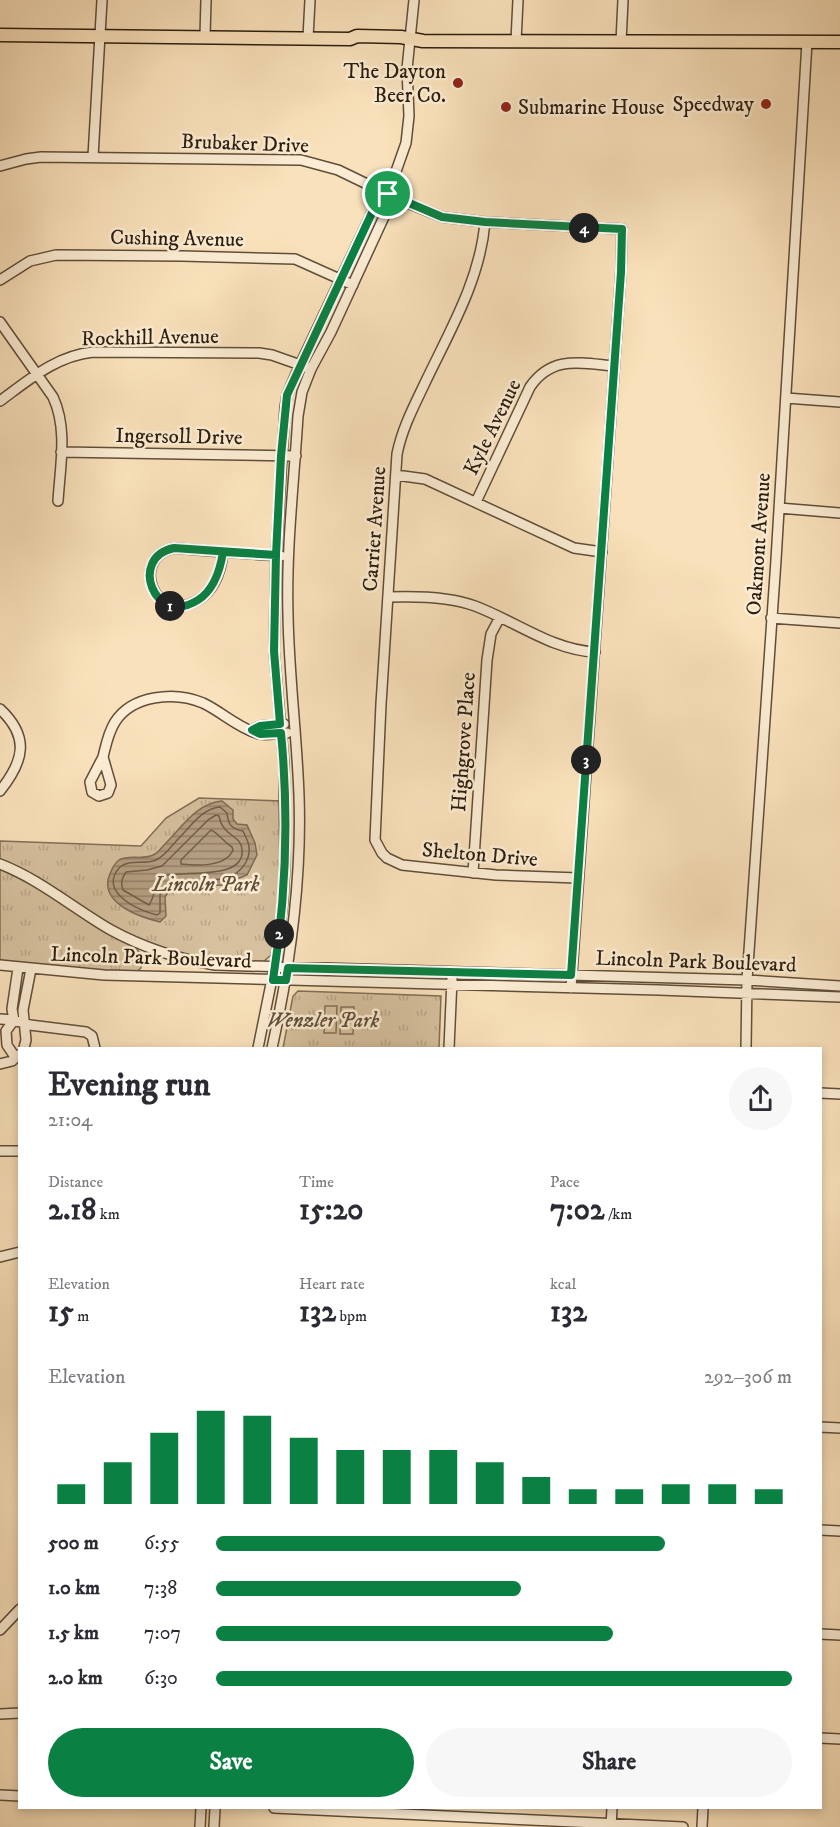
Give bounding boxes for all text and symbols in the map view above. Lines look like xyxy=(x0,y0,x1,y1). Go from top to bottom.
place label: The Dayton Beer Co. xyxy=(344,59,446,109)
marker: The Dayton Beer Co. xyxy=(451,76,465,90)
place label: Speedway xyxy=(672,92,755,118)
place label: Submarine House xyxy=(518,95,665,121)
marker: Speedway xyxy=(759,97,773,111)
marker: Submarine House xyxy=(499,100,513,114)
street label: Brubaker Drive xyxy=(181,129,310,159)
pin xyxy=(362,168,413,219)
icon: arrive xyxy=(371,177,404,210)
pin: 4 xyxy=(569,213,599,243)
text: 4 xyxy=(579,218,589,238)
street label: Cushing Avenue xyxy=(110,225,244,253)
street label: Rockhill Avenue xyxy=(81,324,219,352)
street label: Kyle Avenue xyxy=(459,375,527,480)
street label: Ingersoll Drive xyxy=(115,423,243,451)
street label: Carrier Avenue xyxy=(358,465,392,593)
street label: Oakmont Avenue xyxy=(741,472,777,616)
pin: 1 xyxy=(155,591,185,621)
text: 1 xyxy=(167,596,173,616)
street label: Highgrove Place xyxy=(446,671,482,813)
pin: 3 xyxy=(571,745,601,775)
text: 3 xyxy=(583,750,589,770)
street label: Shelton Drive xyxy=(421,837,539,873)
park label: Lincoln Park xyxy=(151,872,260,898)
pin: 2 xyxy=(264,919,294,949)
text: 2 xyxy=(275,924,283,944)
street label: Lincoln Park Boulevard xyxy=(50,941,252,975)
street label: Lincoln Park Boulevard xyxy=(595,945,797,979)
park label: Wenzler Park xyxy=(267,1008,379,1034)
text: Evening run xyxy=(48,1065,210,1106)
button: share xyxy=(729,1067,792,1130)
text: 21:04 xyxy=(48,1108,93,1133)
text: Distance xyxy=(48,1172,103,1192)
text: Time xyxy=(299,1172,334,1192)
text: Pace xyxy=(550,1172,580,1192)
text: 2.18 xyxy=(48,1192,96,1229)
text: 15:20 xyxy=(299,1192,363,1229)
text: 7:02 xyxy=(550,1192,605,1229)
text: km xyxy=(96,1204,120,1224)
text: /km xyxy=(605,1204,632,1224)
text: Elevation xyxy=(48,1274,110,1294)
text: Heart rate xyxy=(299,1274,365,1294)
text: kcal xyxy=(550,1274,576,1294)
text: 15 xyxy=(48,1294,74,1331)
text: 132 xyxy=(299,1294,336,1331)
text: 132 xyxy=(550,1294,587,1331)
text: m xyxy=(74,1306,89,1326)
text: bpm xyxy=(336,1306,367,1326)
text: Elevation xyxy=(48,1365,125,1390)
text: 292–306 m xyxy=(704,1365,792,1390)
text: 500 m xyxy=(48,1531,99,1556)
text: 6:55 xyxy=(144,1531,180,1556)
text: 1.0 km xyxy=(48,1576,100,1601)
text: 7:38 xyxy=(144,1576,177,1601)
text: 1.5 km xyxy=(48,1621,99,1646)
text: 7:07 xyxy=(144,1621,181,1646)
text: 2.0 km xyxy=(48,1666,103,1691)
text: 6:30 xyxy=(144,1666,178,1691)
button: Save xyxy=(48,1728,414,1797)
button: Share xyxy=(426,1728,792,1797)

